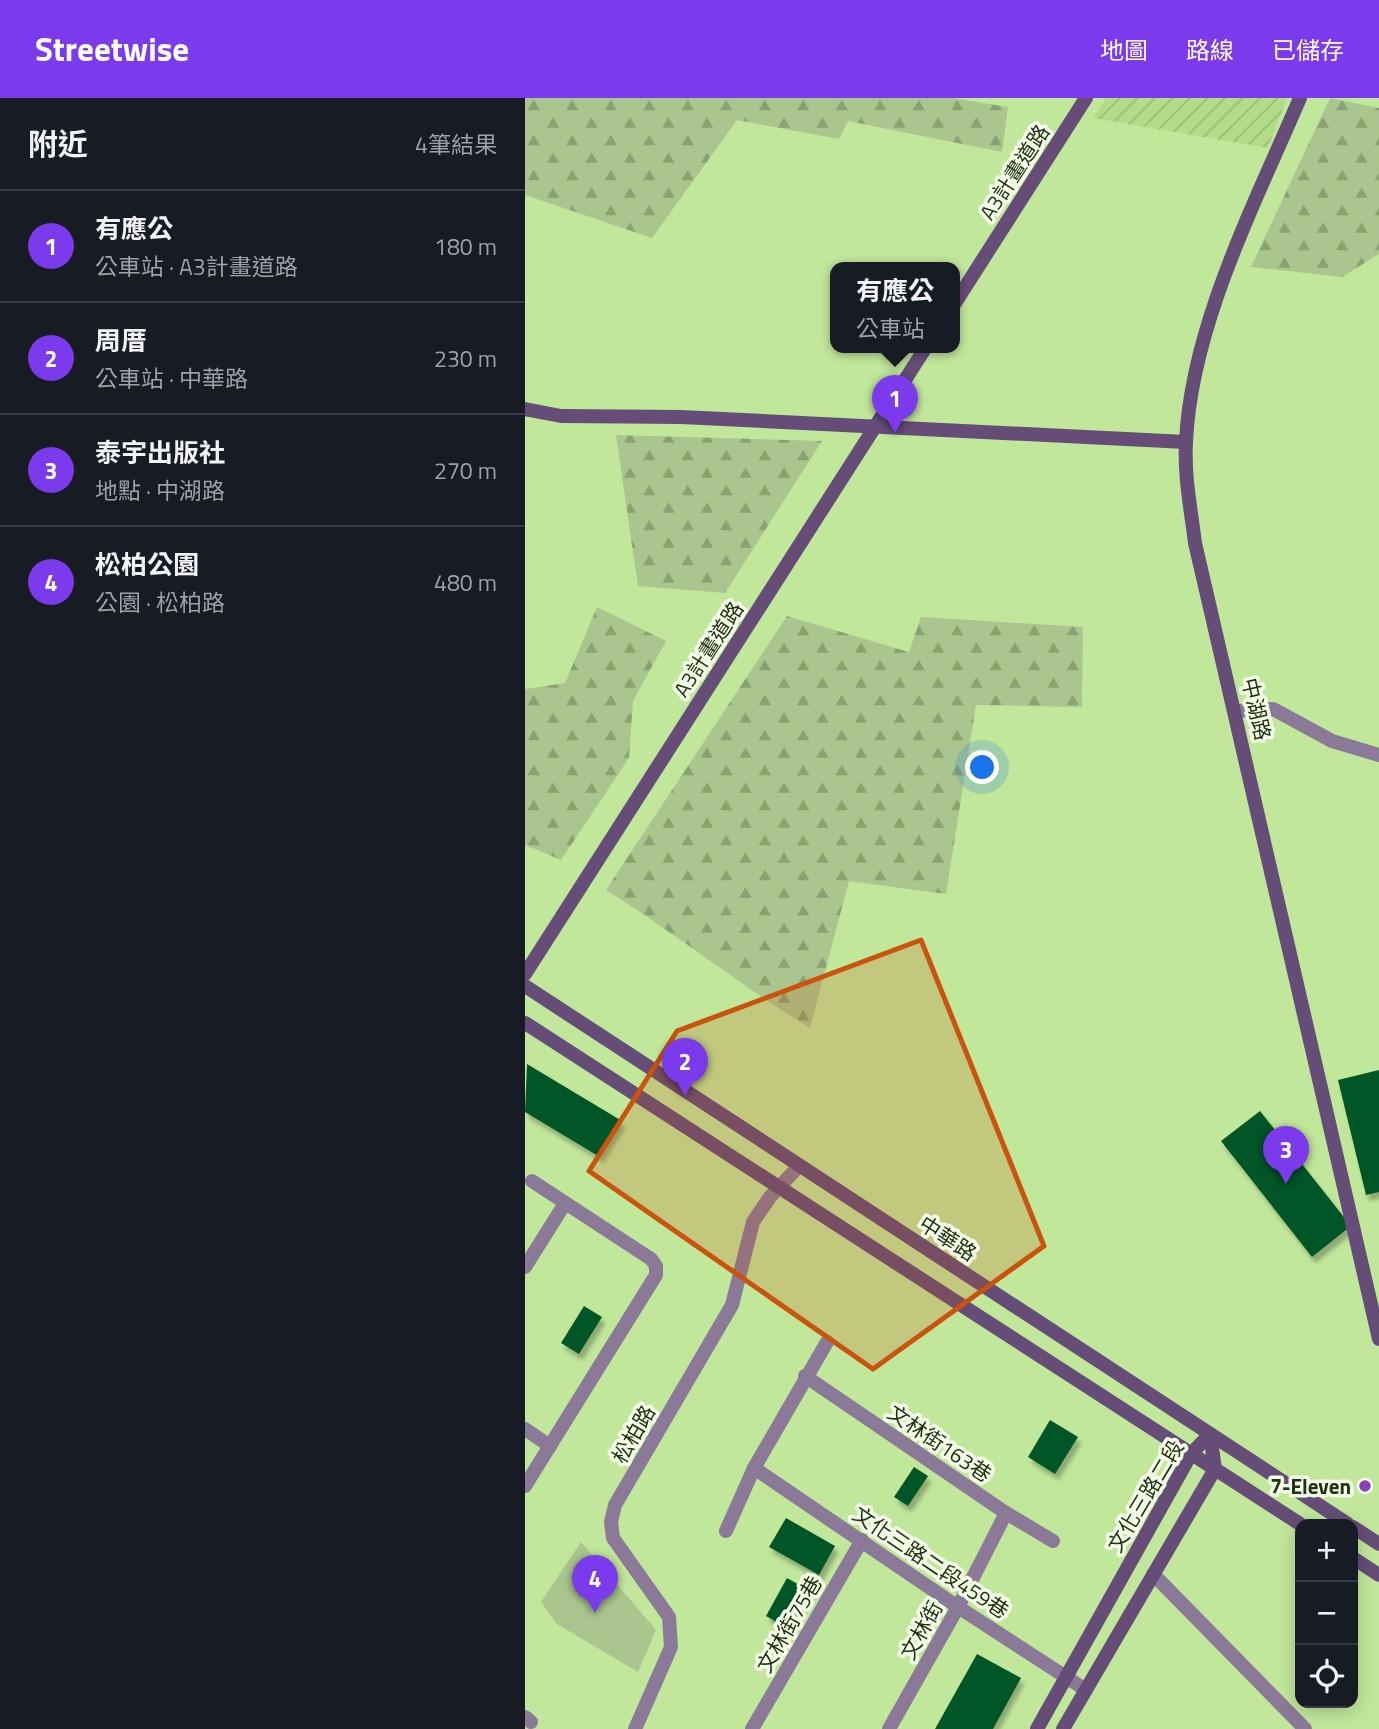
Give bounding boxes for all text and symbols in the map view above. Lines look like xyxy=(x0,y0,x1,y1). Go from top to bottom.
text: Streetwise xyxy=(35,24,189,74)
text: 地圖 xyxy=(1100,32,1148,68)
text: 路線 xyxy=(1186,32,1234,68)
text: 已儲存 xyxy=(1272,32,1344,68)
street label: A3計畫道路 xyxy=(971,118,1057,226)
text: 附近 xyxy=(28,121,88,167)
text: 4筆結果 xyxy=(415,127,497,162)
text: 有應公 xyxy=(95,209,173,248)
text: 1 xyxy=(45,229,57,264)
text: 180 m xyxy=(434,229,497,264)
text: 公車站 · A3計畫道路 xyxy=(95,249,298,284)
popup xyxy=(830,262,960,353)
text: 有應公 xyxy=(856,271,934,310)
text: 公車站 xyxy=(856,311,925,346)
text: 周厝 xyxy=(95,321,147,360)
text: 2 xyxy=(45,341,57,376)
text: 230 m xyxy=(434,341,497,376)
text: 公車站 · 中華路 xyxy=(95,361,248,396)
pin: 1 xyxy=(872,375,918,433)
text: 泰宇出版社 xyxy=(95,433,225,472)
text: 3 xyxy=(45,453,57,488)
text: 270 m xyxy=(434,453,497,488)
text: 地點 · 中湖路 xyxy=(95,473,225,508)
text: 松柏公園 xyxy=(95,545,199,584)
text: 4 xyxy=(45,565,57,600)
text: 480 m xyxy=(434,565,497,600)
text: 公園 · 松柏路 xyxy=(95,585,225,620)
street label: A3計畫道路 xyxy=(665,595,751,703)
street label: 中湖路 xyxy=(1234,675,1280,743)
your location xyxy=(965,750,999,784)
pin: 2 xyxy=(662,1038,708,1096)
pin: 3 xyxy=(1263,1126,1309,1184)
street label: 中華路 xyxy=(913,1207,983,1269)
street label: 文林街163巷 xyxy=(882,1396,998,1490)
street label: 松柏路 xyxy=(603,1399,663,1469)
street label: 文化三路二段 xyxy=(1099,1434,1191,1558)
place label: 7-Eleven xyxy=(1270,1470,1351,1502)
marker: 7-Eleven xyxy=(1357,1478,1373,1494)
street label: 文化三路二段459巷 xyxy=(846,1498,1016,1626)
map controls xyxy=(1295,1519,1358,1708)
button: + xyxy=(1295,1519,1358,1582)
pin: 4 xyxy=(572,1555,618,1613)
street label: 文林街75巷 xyxy=(748,1569,830,1679)
button: − xyxy=(1295,1582,1358,1645)
street label: 文林街 xyxy=(892,1595,950,1665)
button: locate xyxy=(1295,1645,1358,1708)

